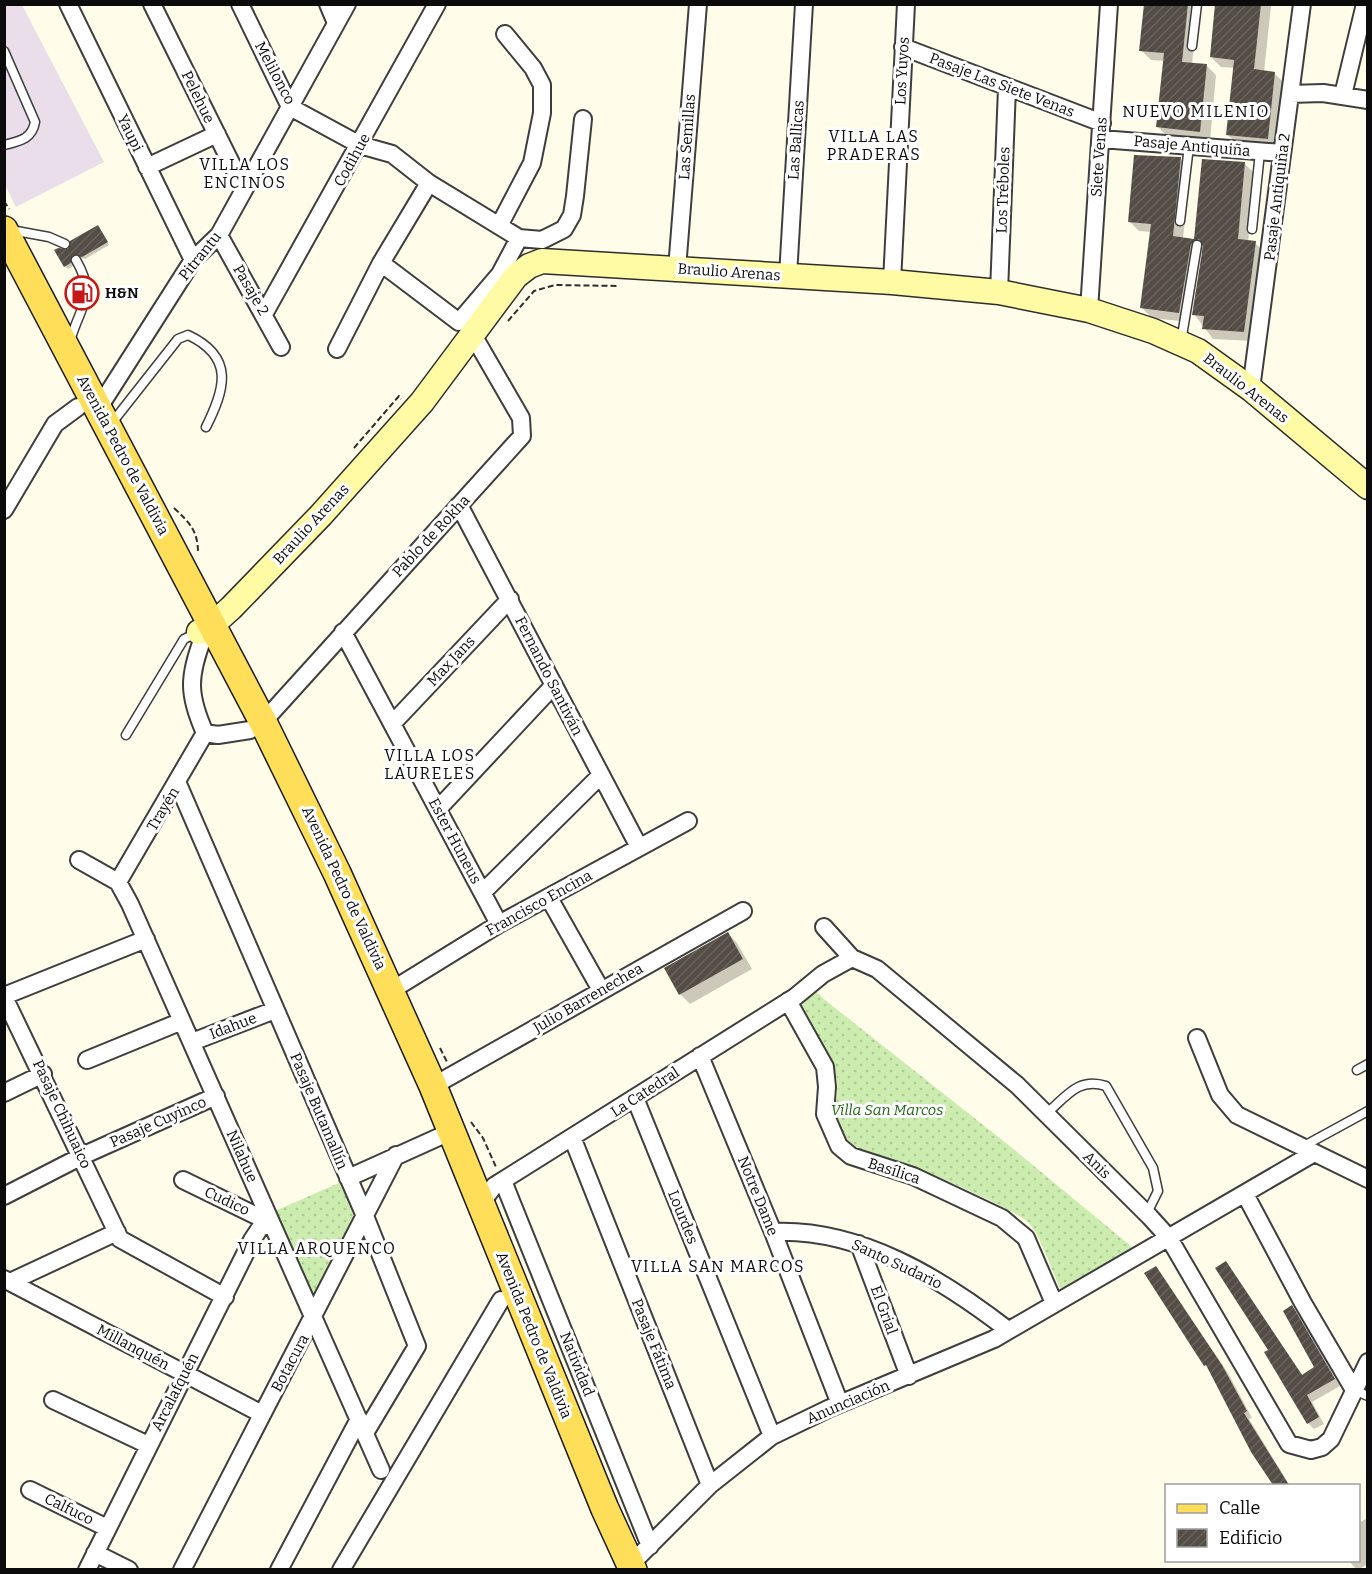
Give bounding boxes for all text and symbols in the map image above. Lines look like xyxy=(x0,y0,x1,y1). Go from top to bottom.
street label: Los Yuyos xyxy=(891,36,913,106)
street label: Melilonco xyxy=(251,38,299,108)
street label: Pasaje Las Siete Venas xyxy=(927,49,1077,121)
street label: Pelehue xyxy=(178,68,218,126)
street label: Las Semillas xyxy=(675,93,699,181)
street label: Las Ballicas xyxy=(784,100,808,180)
district label: NUEVO MILENIO xyxy=(1122,102,1270,121)
street label: Yaupi xyxy=(113,111,147,155)
street label: Siete Venas xyxy=(1087,116,1111,198)
district label: VILLA LAS PRADERAS xyxy=(827,127,921,164)
street label: Codihue xyxy=(330,130,374,190)
street label: Pasaje Antiquiña xyxy=(1133,132,1251,160)
street label: Pasaje Antiquiña 2 xyxy=(1260,132,1294,262)
street label: Los Tréboles xyxy=(992,146,1014,234)
district label: VILLA LOS ENCINOS xyxy=(199,155,291,192)
street label: Pitrantu xyxy=(175,228,225,284)
street label: Braulio Arenas xyxy=(677,259,781,285)
street label: Pasaje 2 xyxy=(229,261,273,319)
fuel station icon: H&N xyxy=(64,275,100,311)
place label: H&N xyxy=(105,284,139,302)
street label: Braulio Arenas xyxy=(1200,349,1292,427)
street label: Avenida Pedro de Valdivia xyxy=(73,372,173,538)
street label: Braulio Arenas xyxy=(269,480,353,568)
street label: Pablo de Rokha xyxy=(388,491,474,581)
street label: Fernando Santiván xyxy=(511,613,587,739)
street label: Max Jans xyxy=(423,632,479,690)
district label: VILLA LOS LAURELES xyxy=(384,746,476,783)
street label: Trayén xyxy=(143,784,183,834)
street label: Ester Huneus xyxy=(425,795,485,887)
street label: Avenida Pedro de Valdivia xyxy=(298,803,390,973)
street label: Francisco Encina xyxy=(483,866,595,940)
street label: Julio Barrenechea xyxy=(529,959,646,1037)
street label: Idahue xyxy=(207,1009,259,1043)
street label: Pasaje Butamallín xyxy=(286,1050,352,1172)
street label: Pasaje Chihuaico xyxy=(29,1057,95,1171)
street label: La Catedral xyxy=(607,1063,683,1121)
street label: Pasaje Cuyinco xyxy=(107,1093,209,1151)
park label: Villa San Marcos xyxy=(831,1101,943,1119)
street label: Nilahue xyxy=(222,1127,262,1185)
street label: Anis xyxy=(1080,1148,1114,1182)
street label: Notre Dame xyxy=(734,1154,782,1238)
street label: Basílica xyxy=(866,1154,922,1188)
street label: Cudico xyxy=(201,1183,253,1219)
street label: Lourdes xyxy=(664,1187,702,1247)
street label: Santo Sudario xyxy=(849,1235,945,1293)
district label: VILLA ARQUENCO xyxy=(238,1239,396,1258)
street label: Avenida Pedro de Valdivia xyxy=(492,1249,576,1421)
district label: VILLA SAN MARCOS xyxy=(631,1257,805,1276)
street label: El Grial xyxy=(867,1283,901,1337)
street label: Pasaje Fátima xyxy=(628,1296,680,1392)
street label: Millanquén xyxy=(94,1320,173,1374)
street label: Natividad xyxy=(556,1329,598,1399)
street label: Botacura xyxy=(267,1331,313,1395)
street label: Arcalafquén xyxy=(148,1349,203,1434)
street label: Anunciación xyxy=(804,1376,893,1428)
legend xyxy=(1165,1484,1360,1562)
street label: Calfuco xyxy=(41,1489,97,1529)
text: Calle xyxy=(1219,1497,1260,1519)
text: Edificio xyxy=(1219,1527,1282,1549)

